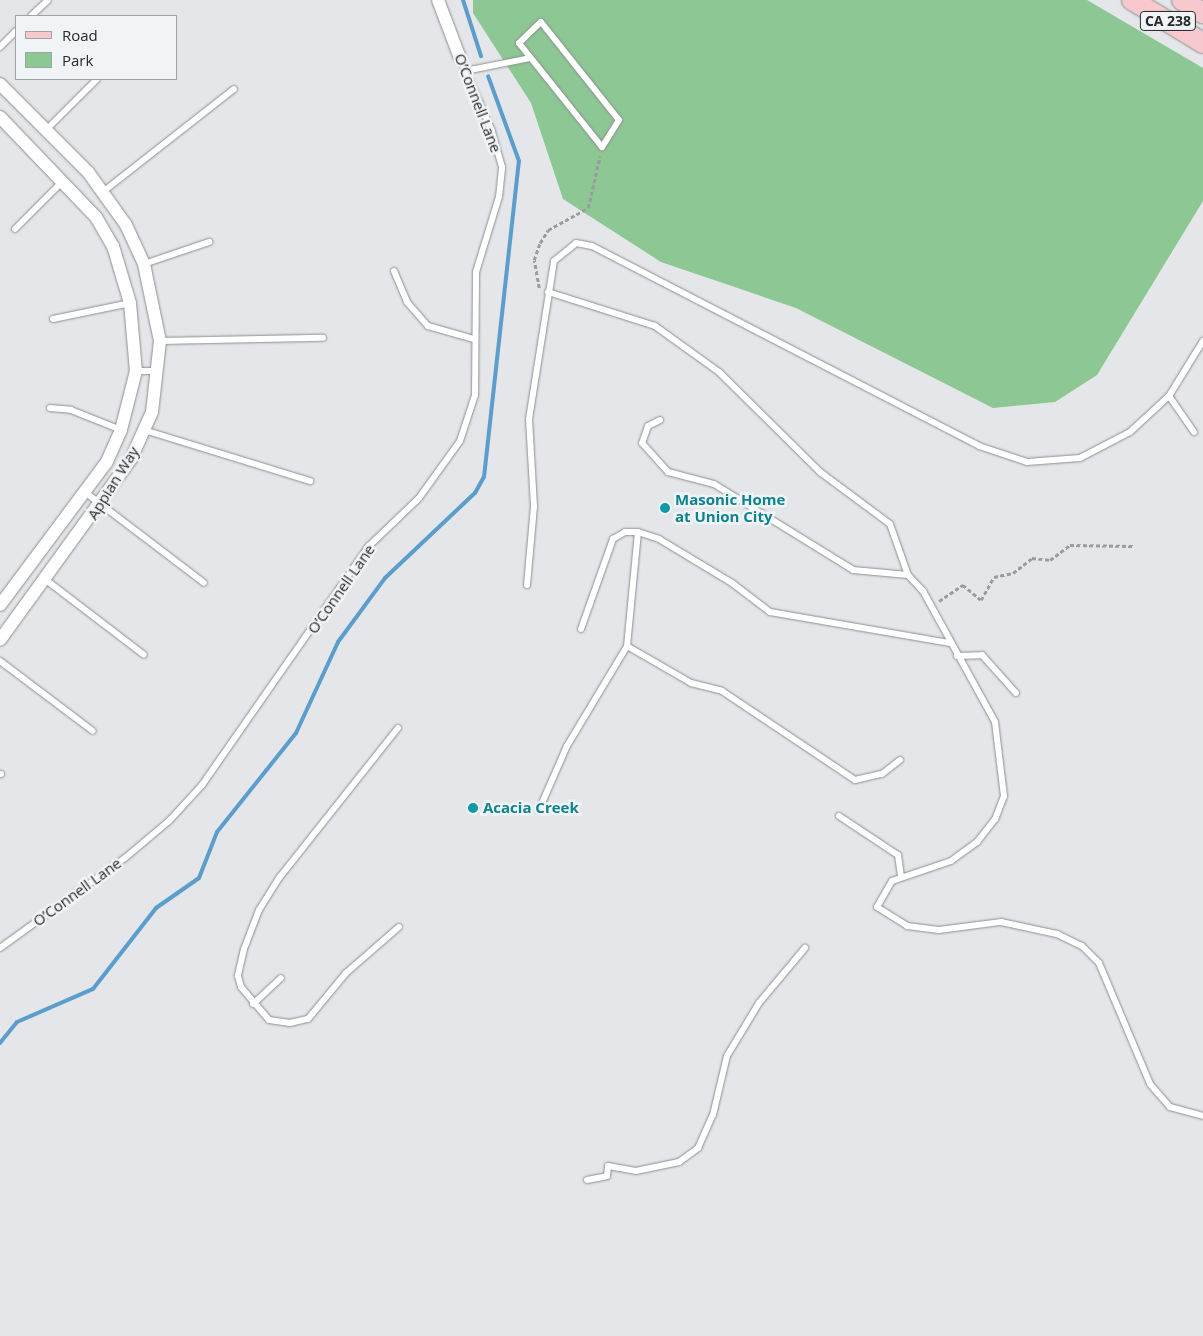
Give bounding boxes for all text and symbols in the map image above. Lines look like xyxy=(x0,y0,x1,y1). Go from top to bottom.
road number: CA 238 xyxy=(1139,10,1197,32)
legend xyxy=(15,15,178,80)
text: Road xyxy=(62,25,98,45)
text: Park xyxy=(62,50,93,70)
street label: O’Connell Lane xyxy=(451,51,505,155)
street label: Appian Way xyxy=(83,443,143,523)
place label: Masonic Home at Union City xyxy=(675,490,785,525)
marker: Masonic Home at Union City xyxy=(659,502,671,514)
street label: O’Connell Lane xyxy=(304,541,378,637)
place label: Acacia Creek xyxy=(483,799,579,817)
marker: Acacia Creek xyxy=(467,802,479,814)
street label: O’Connell Lane xyxy=(29,854,125,930)

